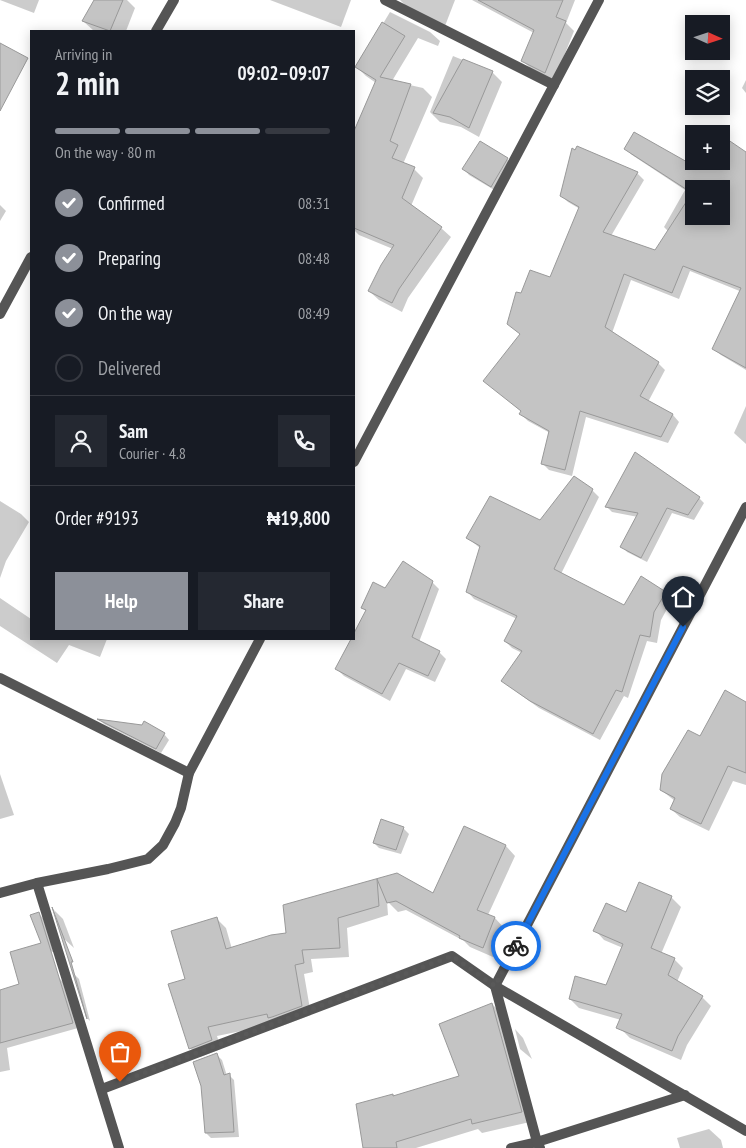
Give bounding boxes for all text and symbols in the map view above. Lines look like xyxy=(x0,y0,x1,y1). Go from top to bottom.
north arrow xyxy=(685,15,730,60)
map controls xyxy=(685,15,730,225)
text: Arriving in xyxy=(55,44,112,64)
text: 09:02–09:07 xyxy=(237,61,330,85)
text: 2 min xyxy=(55,62,120,104)
button: layers xyxy=(685,70,730,115)
button: + xyxy=(685,125,730,170)
text: On the way · 80 m xyxy=(55,142,155,162)
button: − xyxy=(685,180,730,225)
icon: check xyxy=(55,189,83,217)
text: Confirmed xyxy=(98,191,165,215)
text: 08:31 xyxy=(298,193,330,213)
icon: check xyxy=(55,244,83,272)
text: Preparing xyxy=(98,246,161,270)
text: 08:48 xyxy=(298,248,330,268)
icon: check xyxy=(55,299,83,327)
text: On the way xyxy=(98,301,172,325)
text: 08:49 xyxy=(298,303,330,323)
text: Delivered xyxy=(98,356,161,380)
button: person xyxy=(55,415,107,467)
button: phone xyxy=(278,415,330,467)
text: Sam xyxy=(119,419,148,443)
text: Courier · 4.8 xyxy=(119,443,186,463)
text: Order #9193 xyxy=(55,506,139,530)
text: ₦19,800 xyxy=(267,506,330,530)
button: Help xyxy=(55,572,188,630)
button: Share xyxy=(198,572,330,630)
pin xyxy=(662,576,704,627)
icon: home xyxy=(669,583,697,611)
courier xyxy=(491,921,541,971)
icon: bike xyxy=(502,932,530,960)
pin xyxy=(99,1031,141,1082)
icon: bag xyxy=(106,1038,134,1066)

